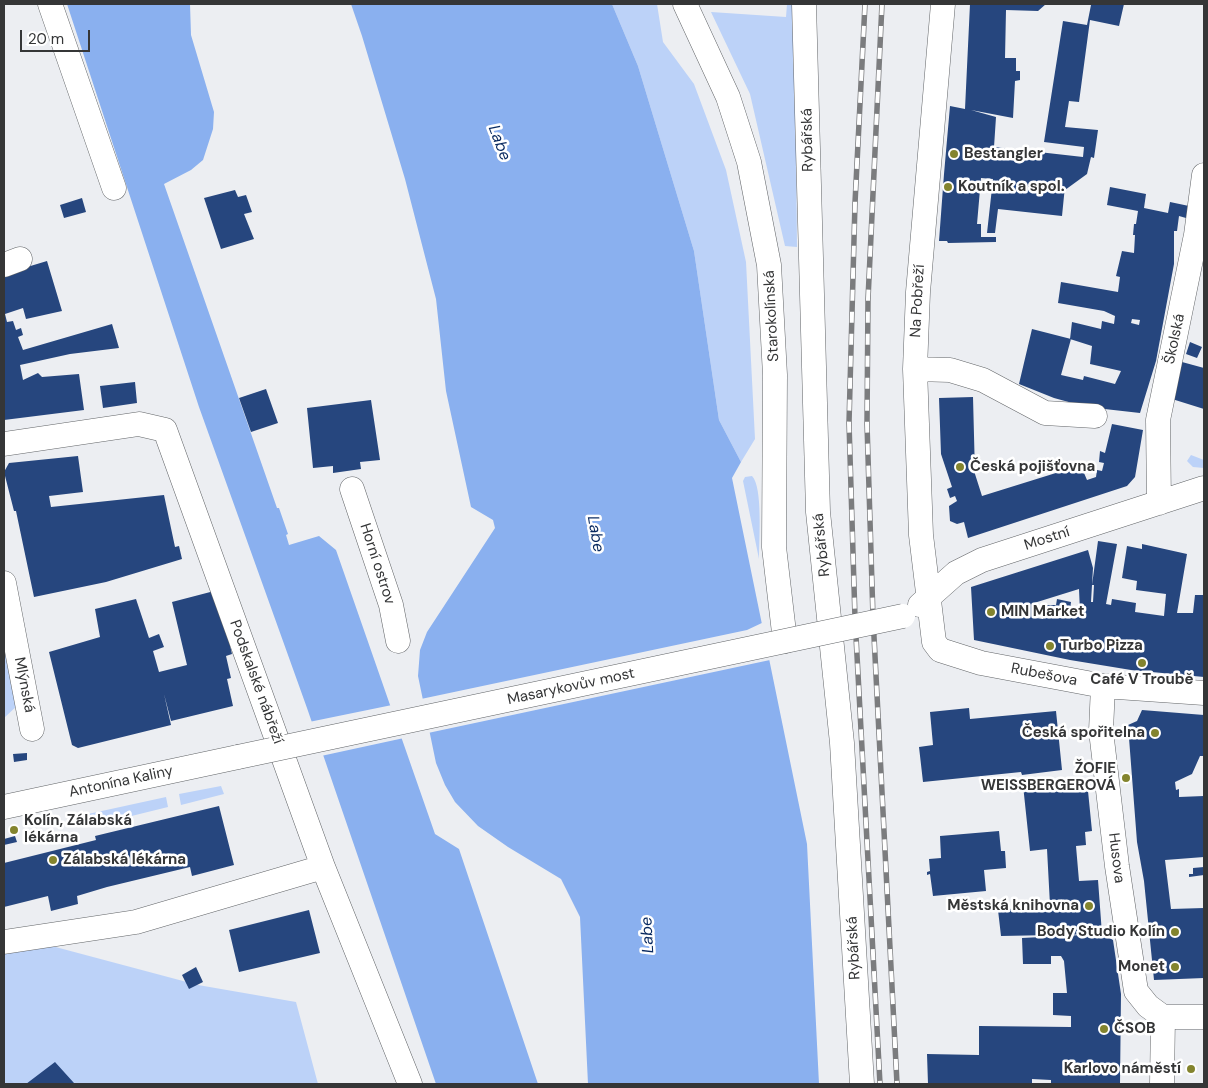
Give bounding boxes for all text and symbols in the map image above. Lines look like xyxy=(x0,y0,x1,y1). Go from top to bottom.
scale bar xyxy=(22,20,92,52)
text: 20 m xyxy=(28,29,64,49)
street label: Rybářská xyxy=(798,108,818,172)
water label: Labe xyxy=(484,123,514,163)
place label: Bestangler xyxy=(964,145,1043,163)
marker: Bestangler xyxy=(948,148,960,160)
place label: Koutník a spol. xyxy=(958,178,1065,196)
marker: Koutník a spol. xyxy=(942,181,954,193)
street label: Na Pobřeží xyxy=(907,264,929,338)
street label: Starokolínská xyxy=(761,270,783,362)
street label: Školská xyxy=(1161,312,1189,366)
place label: Česká pojišťovna xyxy=(970,458,1095,476)
marker: Česká pojišťovna xyxy=(954,461,966,473)
street label: Rybářská xyxy=(810,512,834,578)
water label: Labe xyxy=(582,514,608,554)
street label: Horní ostrov xyxy=(355,521,399,607)
street label: Mostní xyxy=(1022,523,1072,555)
place label: MIN Market xyxy=(1001,603,1085,621)
marker: MIN Market xyxy=(985,606,997,618)
street label: Podskalské nábřeží xyxy=(225,618,287,746)
place label: Turbo Pizza xyxy=(1060,637,1143,655)
marker: Turbo Pizza xyxy=(1044,640,1056,652)
street label: Mlýnská xyxy=(10,656,38,714)
marker: Café V Troubě xyxy=(1136,657,1148,669)
street label: Rubešova xyxy=(1009,660,1079,690)
street label: Masarykovův most xyxy=(506,665,636,709)
place label: Café V Troubě xyxy=(1090,671,1194,689)
place label: Česká spořitelna xyxy=(1022,724,1145,742)
marker: Česká spořitelna xyxy=(1149,727,1161,739)
place label: ŽOFIE WEISSBERGEROVÁ xyxy=(981,760,1116,795)
street label: Antonína Kaliny xyxy=(67,762,175,802)
marker: ŽOFIE WEISSBERGEROVÁ xyxy=(1120,772,1132,784)
place label: Kolín, Zálabská lékárna xyxy=(24,812,132,847)
marker: Kolín, Zálabská lékárna xyxy=(8,824,20,836)
street label: Husova xyxy=(1104,832,1128,884)
place label: Zálabská lékárna xyxy=(63,851,186,869)
marker: Zálabská lékárna xyxy=(47,854,59,866)
place label: Městská knihovna xyxy=(947,897,1079,915)
marker: Městská knihovna xyxy=(1083,900,1095,912)
water label: Labe xyxy=(637,916,659,954)
street label: Rybářská xyxy=(843,916,865,980)
place label: Body Studio Kolín xyxy=(1037,923,1165,941)
marker: Body Studio Kolín xyxy=(1169,926,1181,938)
place label: Monet xyxy=(1118,958,1165,976)
marker: Monet xyxy=(1169,961,1181,973)
place label: ČSOB xyxy=(1114,1020,1155,1038)
marker: ČSOB xyxy=(1098,1023,1110,1035)
place label: Karlovo náměstí xyxy=(1064,1060,1181,1078)
marker: Karlovo náměstí xyxy=(1185,1063,1197,1075)

